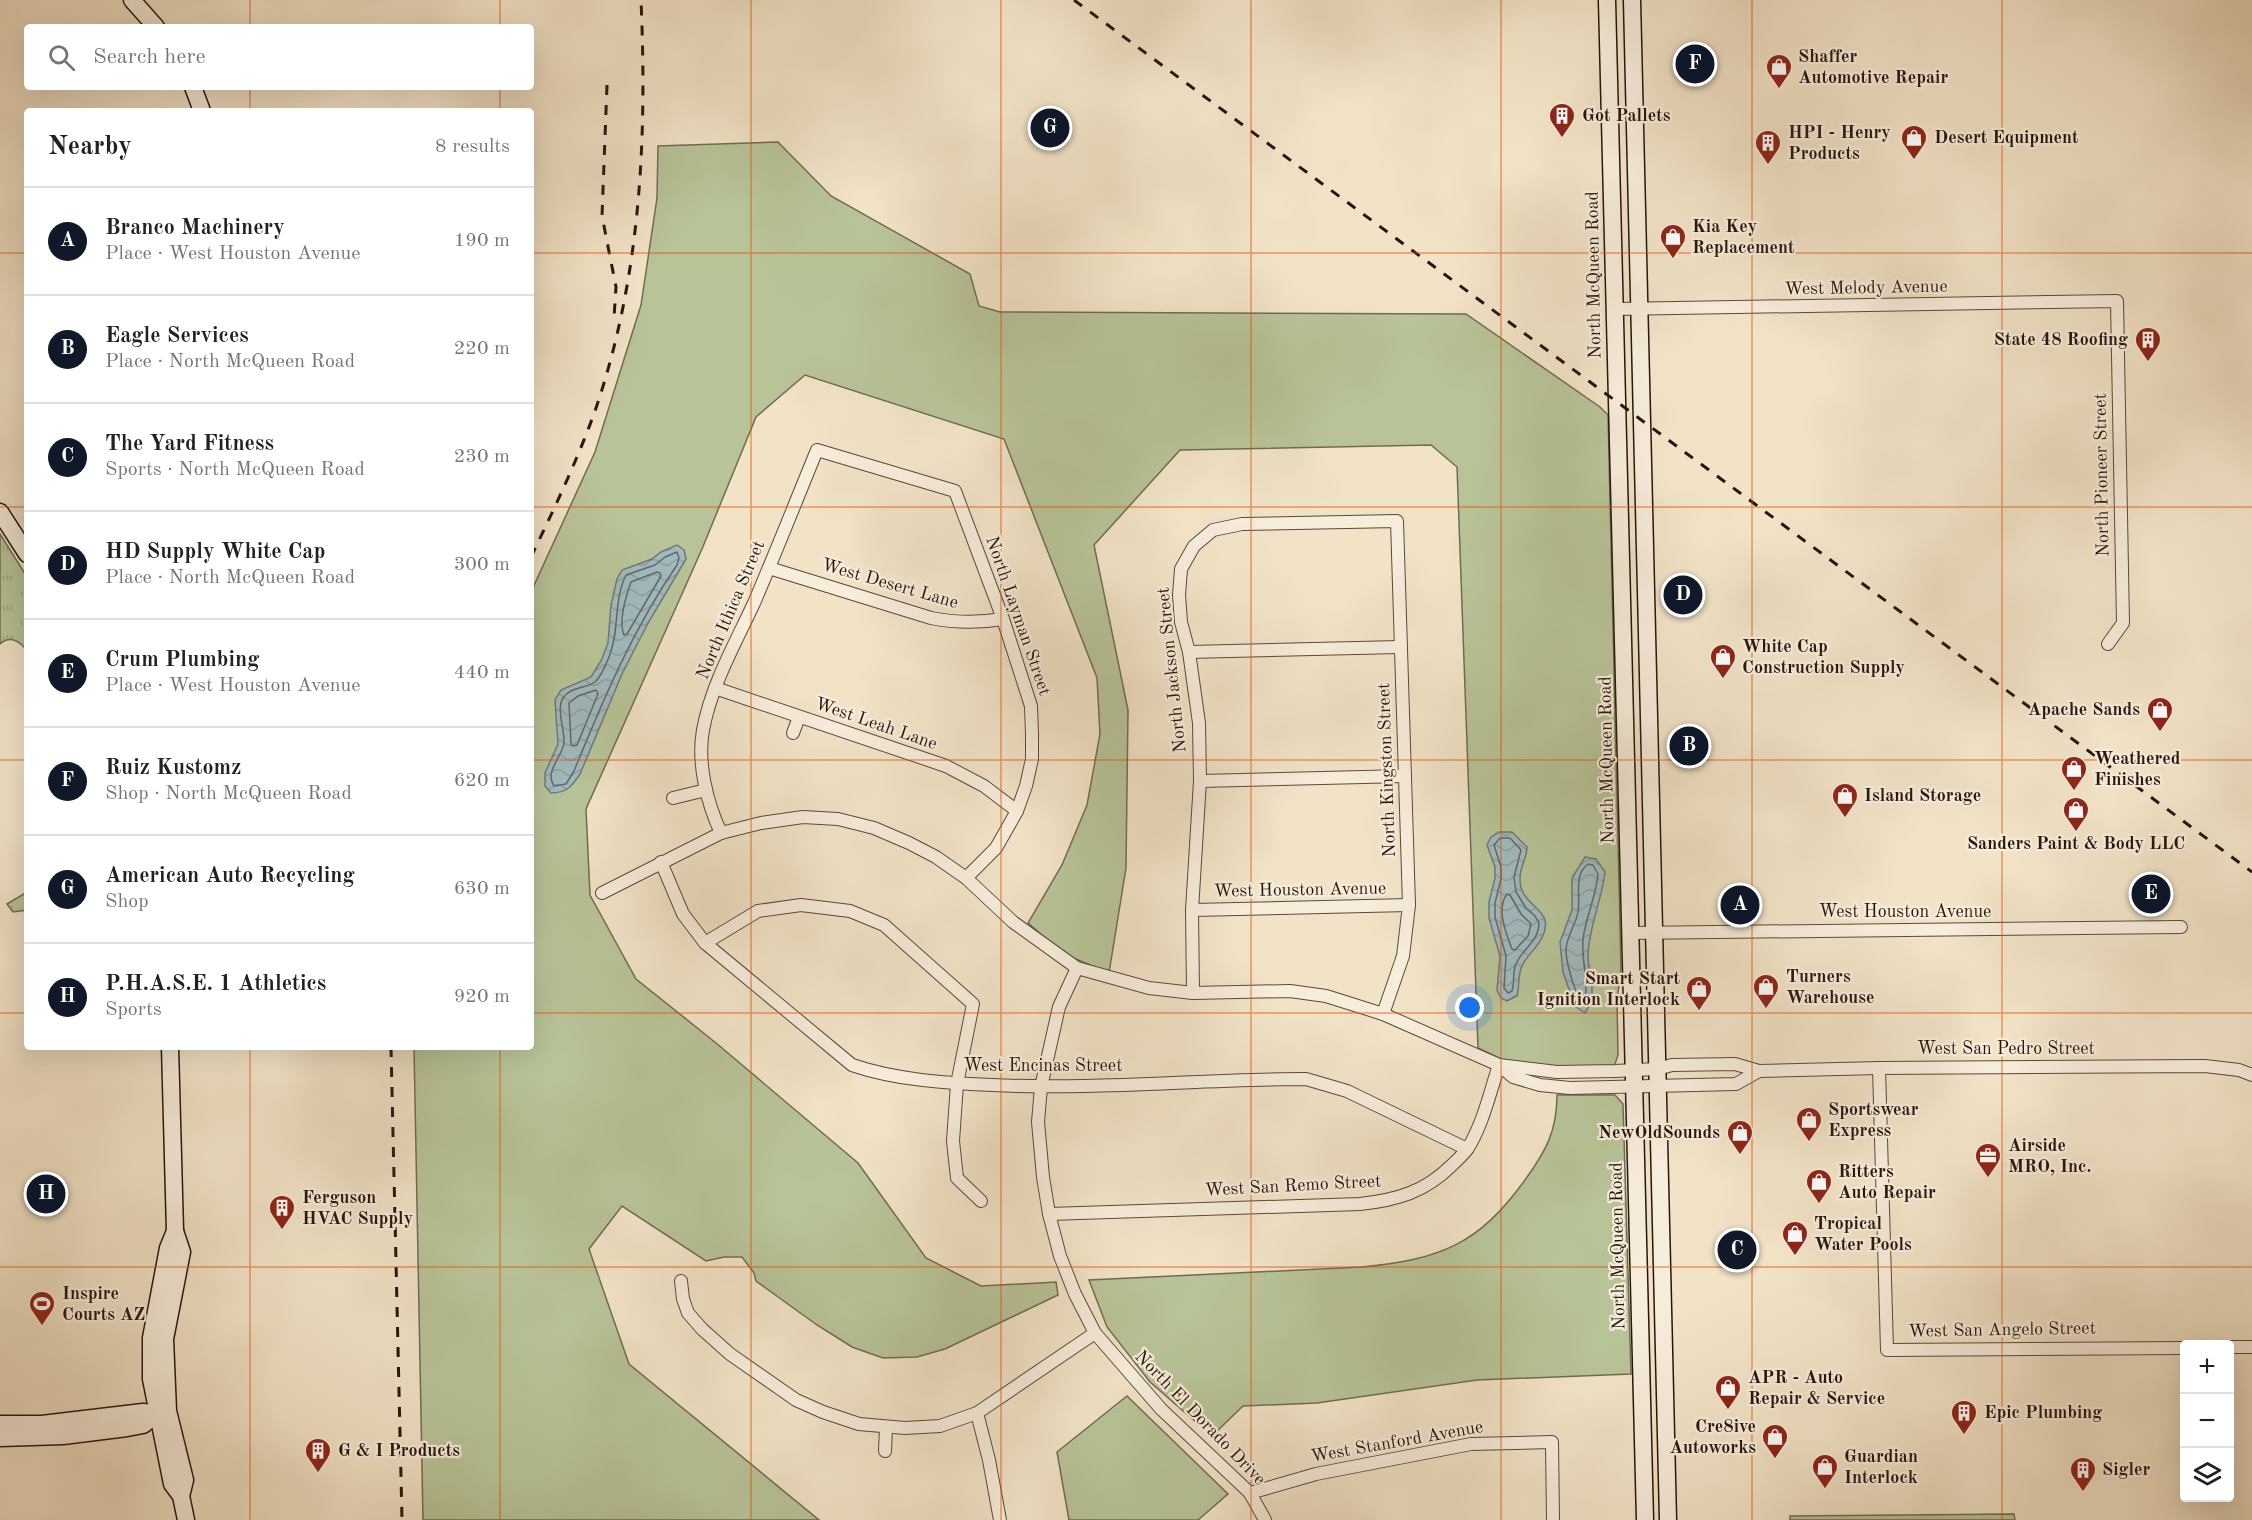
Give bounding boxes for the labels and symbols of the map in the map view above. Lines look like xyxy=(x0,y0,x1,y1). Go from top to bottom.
pin: F xyxy=(1676,42,1714,86)
place label: Shaffer Automotive Repair xyxy=(1798,48,1948,87)
shop icon: Shaffer Automotive Repair xyxy=(1764,52,1794,90)
building icon: Got Pallets xyxy=(1547,101,1577,139)
pin: G xyxy=(1030,106,1070,150)
place label: Got Pallets xyxy=(1582,107,1671,125)
shop icon: Desert Equipment xyxy=(1899,123,1929,161)
place label: HPI - Henry Products xyxy=(1788,124,1891,163)
building icon: HPI - Henry Products xyxy=(1753,128,1783,166)
place label: Desert Equipment xyxy=(1934,129,2079,147)
street label: North McQueen Road xyxy=(1584,191,1604,359)
place label: Kia Key Replacement xyxy=(1692,218,1795,257)
shop icon: Kia Key Replacement xyxy=(1658,222,1688,260)
street label: West Melody Avenue xyxy=(1784,278,1948,298)
building icon: State 48 Roofing xyxy=(2133,325,2163,363)
place label: State 48 Roofing xyxy=(1994,331,2128,349)
street label: North Pioneer Street xyxy=(2092,393,2112,557)
street label: North Layman Street xyxy=(982,534,1054,698)
street label: North Ithica Street xyxy=(694,538,768,682)
street label: West Desert Lane xyxy=(820,556,960,612)
pin: D xyxy=(1664,572,1702,618)
street label: North Jackson Street xyxy=(1154,586,1190,754)
place label: White Cap Construction Supply xyxy=(1742,638,1905,677)
shop icon: White Cap Construction Supply xyxy=(1708,642,1738,680)
street label: North McQueen Road xyxy=(1597,676,1617,844)
street label: North Kingston Street xyxy=(1375,682,1399,858)
street label: West Leah Lane xyxy=(813,695,939,753)
shop icon: Apache Sands xyxy=(2145,695,2175,733)
place label: Apache Sands xyxy=(2028,701,2140,719)
pin: B xyxy=(1670,724,1708,768)
place label: Weathered Finishes xyxy=(2094,750,2181,789)
shop icon: Weathered Finishes xyxy=(2059,754,2089,792)
shop icon: Island Storage xyxy=(1830,781,1860,819)
place label: Island Storage xyxy=(1864,787,1981,805)
shop icon: Sanders Paint & Body LLC xyxy=(2061,795,2091,833)
place label: Sanders Paint & Body LLC xyxy=(1967,835,2185,853)
pin: E xyxy=(2132,872,2170,916)
street label: West Houston Avenue xyxy=(1214,879,1386,901)
pin: A xyxy=(1720,882,1760,928)
street label: West Houston Avenue xyxy=(1819,903,1991,921)
place label: Turners Warehouse xyxy=(1786,968,1874,1007)
place label: Smart Start Ignition Interlock xyxy=(1537,970,1680,1009)
shop icon: Turners Warehouse xyxy=(1751,972,1781,1010)
shop icon: Smart Start Ignition Interlock xyxy=(1684,974,1714,1012)
your location xyxy=(1455,993,1484,1022)
street label: West San Pedro Street xyxy=(1917,1040,2095,1058)
street label: West Encinas Street xyxy=(964,1057,1122,1075)
place label: Sportswear Express xyxy=(1828,1101,1919,1140)
shop icon: Sportswear Express xyxy=(1794,1105,1824,1143)
shop icon: NewOldSounds xyxy=(1725,1118,1755,1156)
place label: NewOldSounds xyxy=(1598,1124,1720,1142)
place label: Airside MRO, Inc. xyxy=(2008,1137,2091,1176)
office icon: Airside MRO, Inc. xyxy=(1973,1141,2003,1179)
street label: North McQueen Road xyxy=(1608,1162,1628,1330)
place label: Ritters Auto Repair xyxy=(1838,1163,1936,1202)
shop icon: Ritters Auto Repair xyxy=(1804,1167,1834,1205)
pin: H xyxy=(26,1172,66,1216)
street label: West San Remo Street xyxy=(1204,1172,1382,1200)
place label: Ferguson HVAC Supply xyxy=(302,1189,413,1228)
building icon: Ferguson HVAC Supply xyxy=(267,1193,297,1231)
place label: Tropical Water Pools xyxy=(1814,1215,1912,1254)
shop icon: Tropical Water Pools xyxy=(1780,1219,1810,1257)
pin: C xyxy=(1718,1228,1756,1272)
place label: Inspire Courts AZ xyxy=(62,1285,145,1324)
sports icon: Inspire Courts AZ xyxy=(27,1289,57,1327)
street label: West San Angelo Street xyxy=(1908,1319,2096,1341)
street label: North El Dorado Drive xyxy=(1131,1347,1269,1489)
place label: APR - Auto Repair & Service xyxy=(1748,1369,1885,1408)
shop icon: APR - Auto Repair & Service xyxy=(1713,1373,1743,1411)
building icon: Epic Plumbing xyxy=(1949,1398,1979,1436)
place label: Epic Plumbing xyxy=(1984,1404,2102,1422)
street label: West Stanford Avenue xyxy=(1309,1418,1485,1466)
place label: Cre8ive Autoworks xyxy=(1670,1418,1756,1457)
shop icon: Cre8ive Autoworks xyxy=(1760,1422,1790,1460)
building icon: G & I Products xyxy=(303,1436,333,1474)
place label: G & I Products xyxy=(338,1442,460,1460)
place label: Guardian Interlock xyxy=(1844,1448,1918,1487)
shop icon: Guardian Interlock xyxy=(1810,1452,1840,1490)
building icon: Sigler xyxy=(2068,1455,2098,1493)
place label: Sigler xyxy=(2102,1461,2150,1479)

